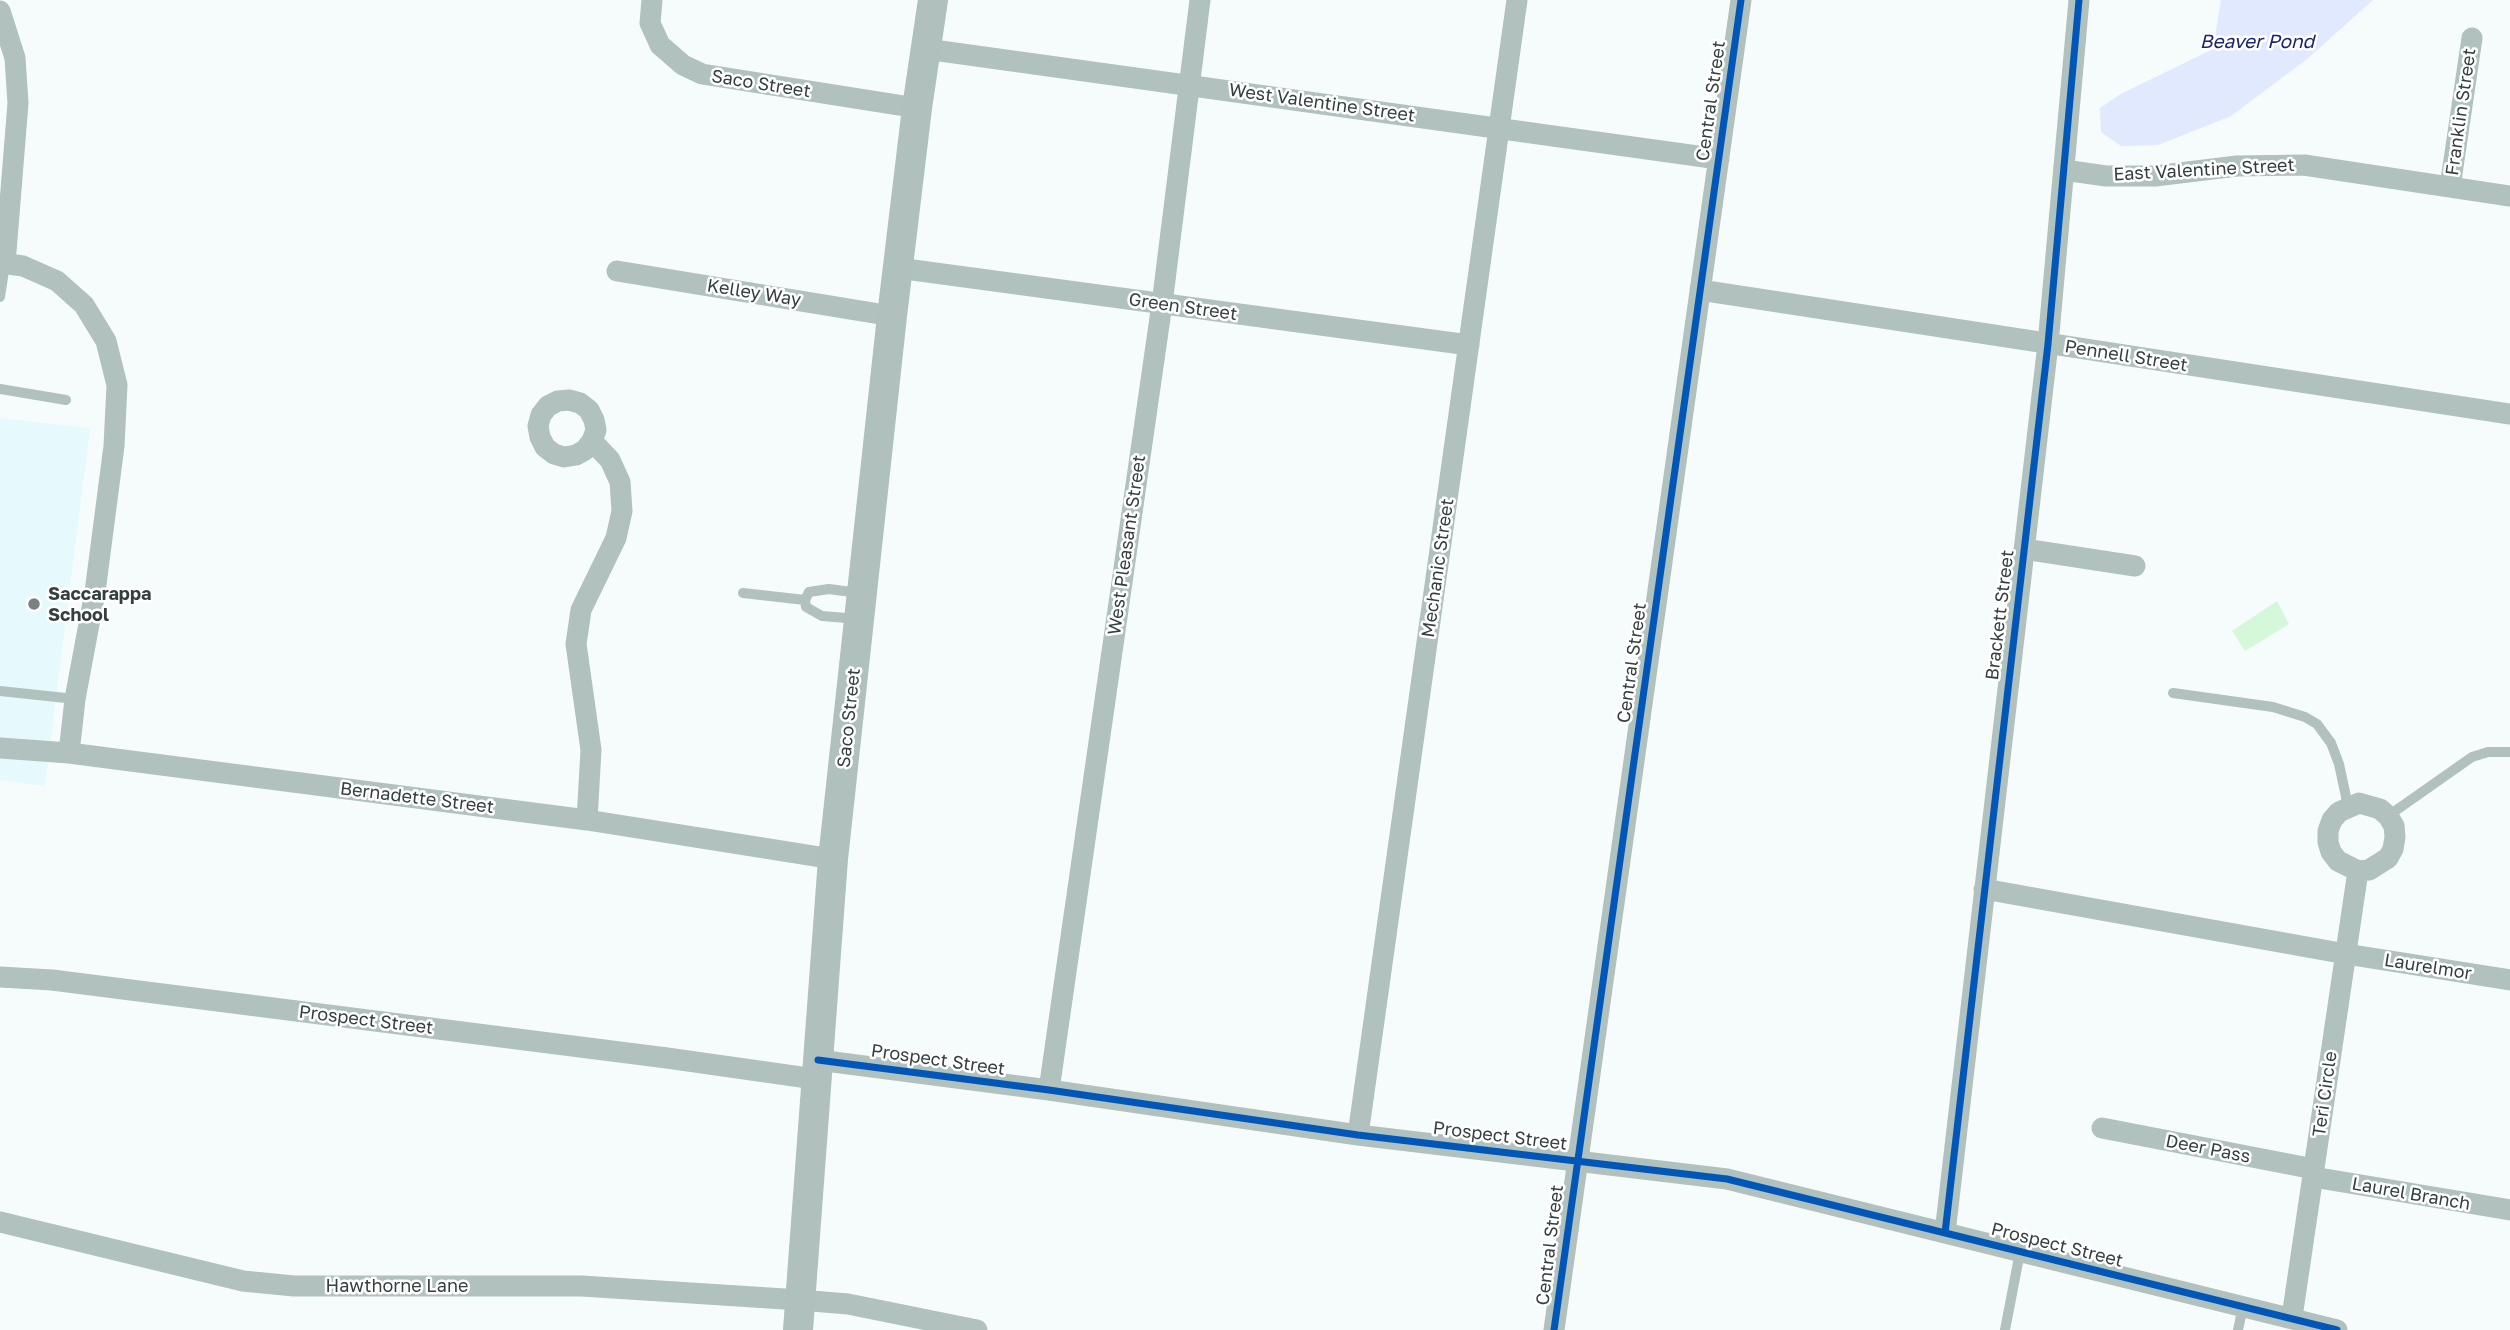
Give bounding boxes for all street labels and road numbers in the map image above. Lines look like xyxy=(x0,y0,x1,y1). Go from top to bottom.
street label: Central Street xyxy=(1692,39,1730,163)
street label: Franklin Street xyxy=(2441,47,2481,177)
street label: Saco Street xyxy=(710,66,812,102)
street label: West Valentine Street xyxy=(1228,79,1416,127)
street label: East Valentine Street xyxy=(2113,154,2295,186)
street label: Kelley Way xyxy=(705,275,803,311)
street label: Green Street xyxy=(1127,289,1239,325)
street label: Pennell Street xyxy=(2063,336,2189,376)
street label: West Pleasant Street xyxy=(1104,453,1150,637)
street label: Mechanic Street xyxy=(1418,497,1458,639)
street label: Brackett Street xyxy=(1981,549,2019,681)
street label: Central Street xyxy=(1613,601,1651,725)
street label: Saco Street xyxy=(833,667,865,769)
street label: Bernadette Street xyxy=(339,778,495,818)
street label: Laurelmor xyxy=(2383,949,2473,985)
street label: Prospect Street xyxy=(298,1001,434,1039)
street label: Prospect Street xyxy=(870,1040,1006,1080)
street label: Teri Circle xyxy=(2308,1050,2342,1138)
street label: Prospect Street xyxy=(1432,1117,1568,1155)
street label: Deer Pass xyxy=(2164,1130,2252,1168)
street label: Laurel Branch xyxy=(2350,1173,2472,1215)
street label: Central Street xyxy=(1532,1183,1568,1307)
street label: Prospect Street xyxy=(1989,1218,2125,1272)
street label: Hawthorne Lane xyxy=(326,1275,468,1297)

